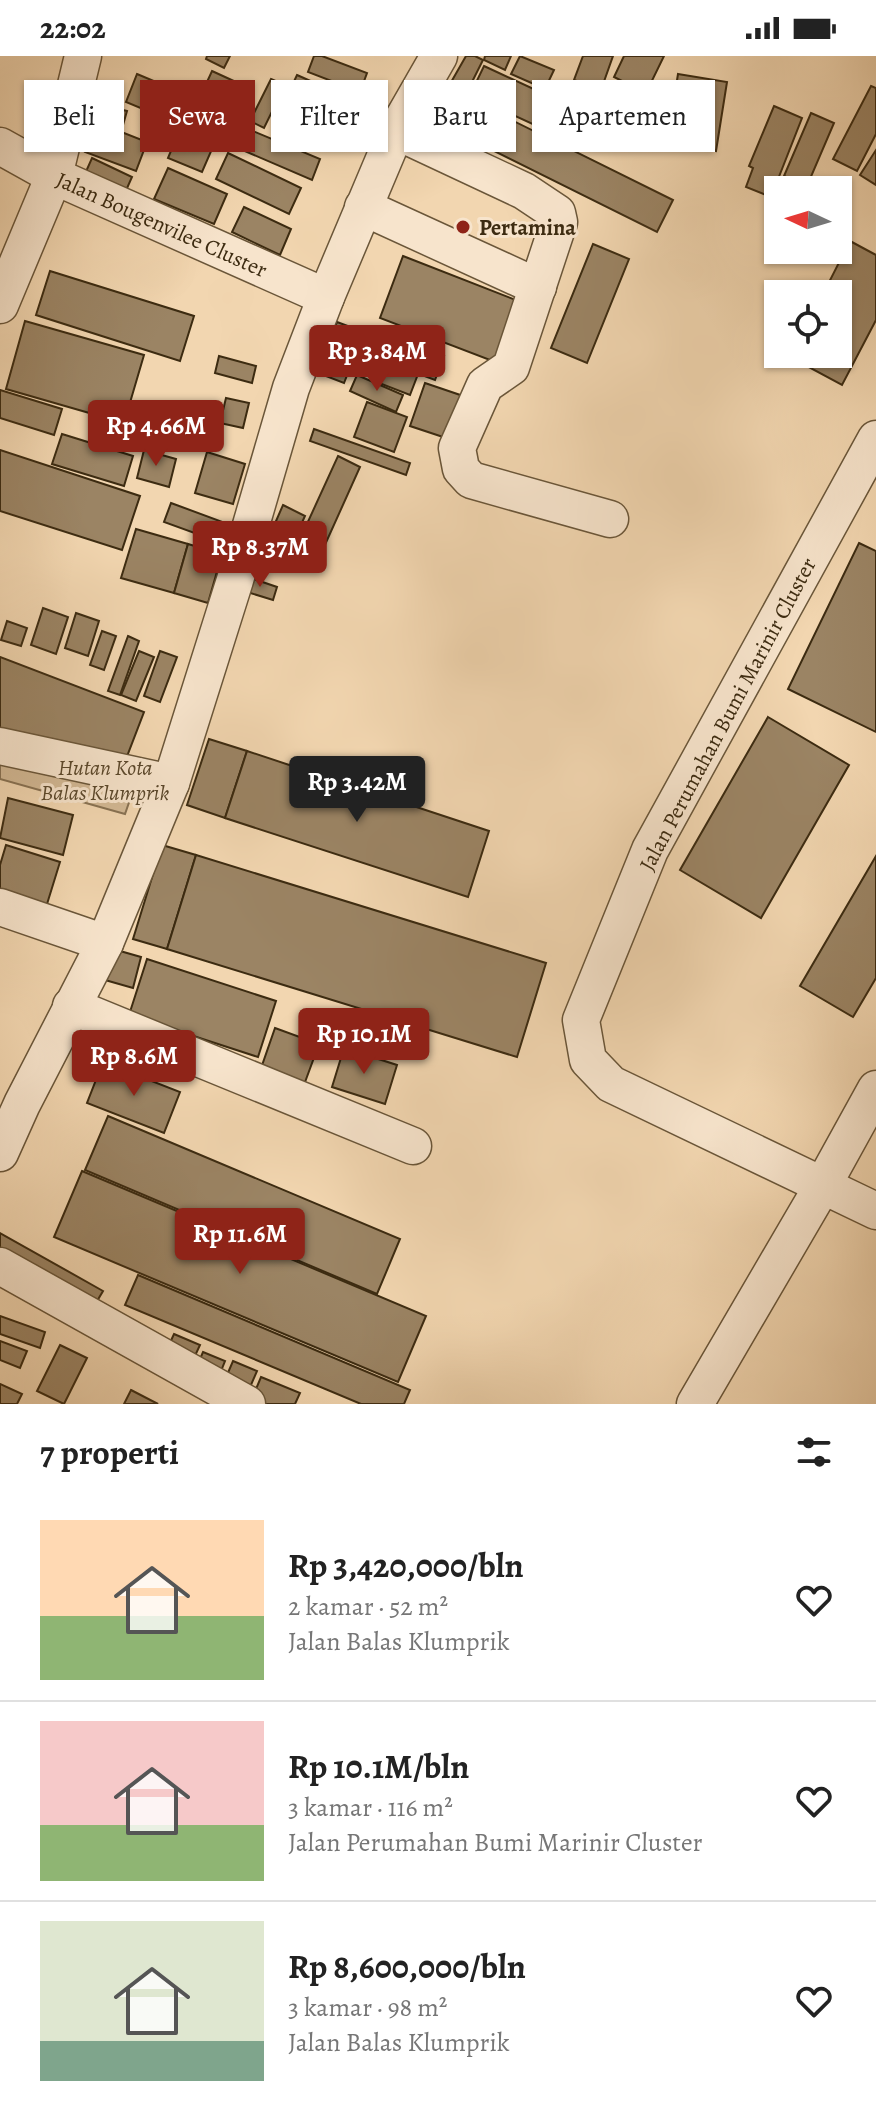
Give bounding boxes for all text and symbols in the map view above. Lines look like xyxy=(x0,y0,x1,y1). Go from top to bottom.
text: 22:02 xyxy=(40,8,106,48)
chip: Beli xyxy=(24,80,124,152)
chip: Sewa xyxy=(140,80,255,152)
chip: Filter xyxy=(271,80,388,152)
chip: Baru xyxy=(404,80,516,152)
chip: Apartemen xyxy=(532,80,715,152)
street label: Jalan Bougenvilee Cluster xyxy=(51,165,272,285)
north arrow xyxy=(764,176,852,264)
map controls xyxy=(764,176,852,368)
place label: Pertamina xyxy=(479,213,576,243)
marker: Pertamina xyxy=(454,218,472,236)
button: locate xyxy=(764,280,852,368)
pin: Rp 3.84M xyxy=(294,325,460,393)
text: Rp 3.84M xyxy=(327,333,427,368)
pin: Rp 4.66M xyxy=(73,400,239,468)
text: Rp 4.66M xyxy=(106,408,206,443)
pin: Rp 8.37M xyxy=(177,521,343,589)
text: Rp 8.37M xyxy=(211,529,309,564)
street label: Jalan Perumahan Bumi Marinir Cluster xyxy=(632,553,823,876)
park label: Hutan Kota Balas Klumprik xyxy=(41,753,169,808)
pin: Rp 3.42M xyxy=(274,756,440,824)
text: Rp 3.42M xyxy=(307,764,407,799)
pin: Rp 10.1M xyxy=(281,1008,447,1076)
text: Rp 10.1M xyxy=(316,1016,412,1051)
pin: Rp 8.6M xyxy=(60,1030,208,1098)
text: Rp 8.6M xyxy=(90,1038,178,1073)
pin: Rp 11.6M xyxy=(157,1208,323,1276)
text: Rp 11.6M xyxy=(193,1216,287,1251)
text: 7 properti xyxy=(40,1429,179,1476)
icon: filters xyxy=(792,1430,836,1474)
text: Rp 3,420,000/bln xyxy=(288,1542,524,1589)
icon: home xyxy=(104,1552,200,1648)
icon: heart xyxy=(792,1578,836,1622)
text: 2 kamar · 52 m² xyxy=(288,1589,448,1624)
text: Jalan Balas Klumprik xyxy=(288,1624,510,1659)
text: Rp 10.1M/bln xyxy=(288,1743,469,1790)
icon: home xyxy=(104,1753,200,1849)
icon: heart xyxy=(792,1779,836,1823)
text: 3 kamar · 116 m² xyxy=(288,1790,453,1825)
text: Jalan Perumahan Bumi Marinir Cluster xyxy=(288,1825,703,1860)
text: Rp 8,600,000/bln xyxy=(288,1943,526,1990)
icon: home xyxy=(104,1953,200,2049)
icon: heart xyxy=(792,1979,836,2023)
text: 3 kamar · 98 m² xyxy=(288,1990,447,2025)
text: Jalan Balas Klumprik xyxy=(288,2025,510,2060)

